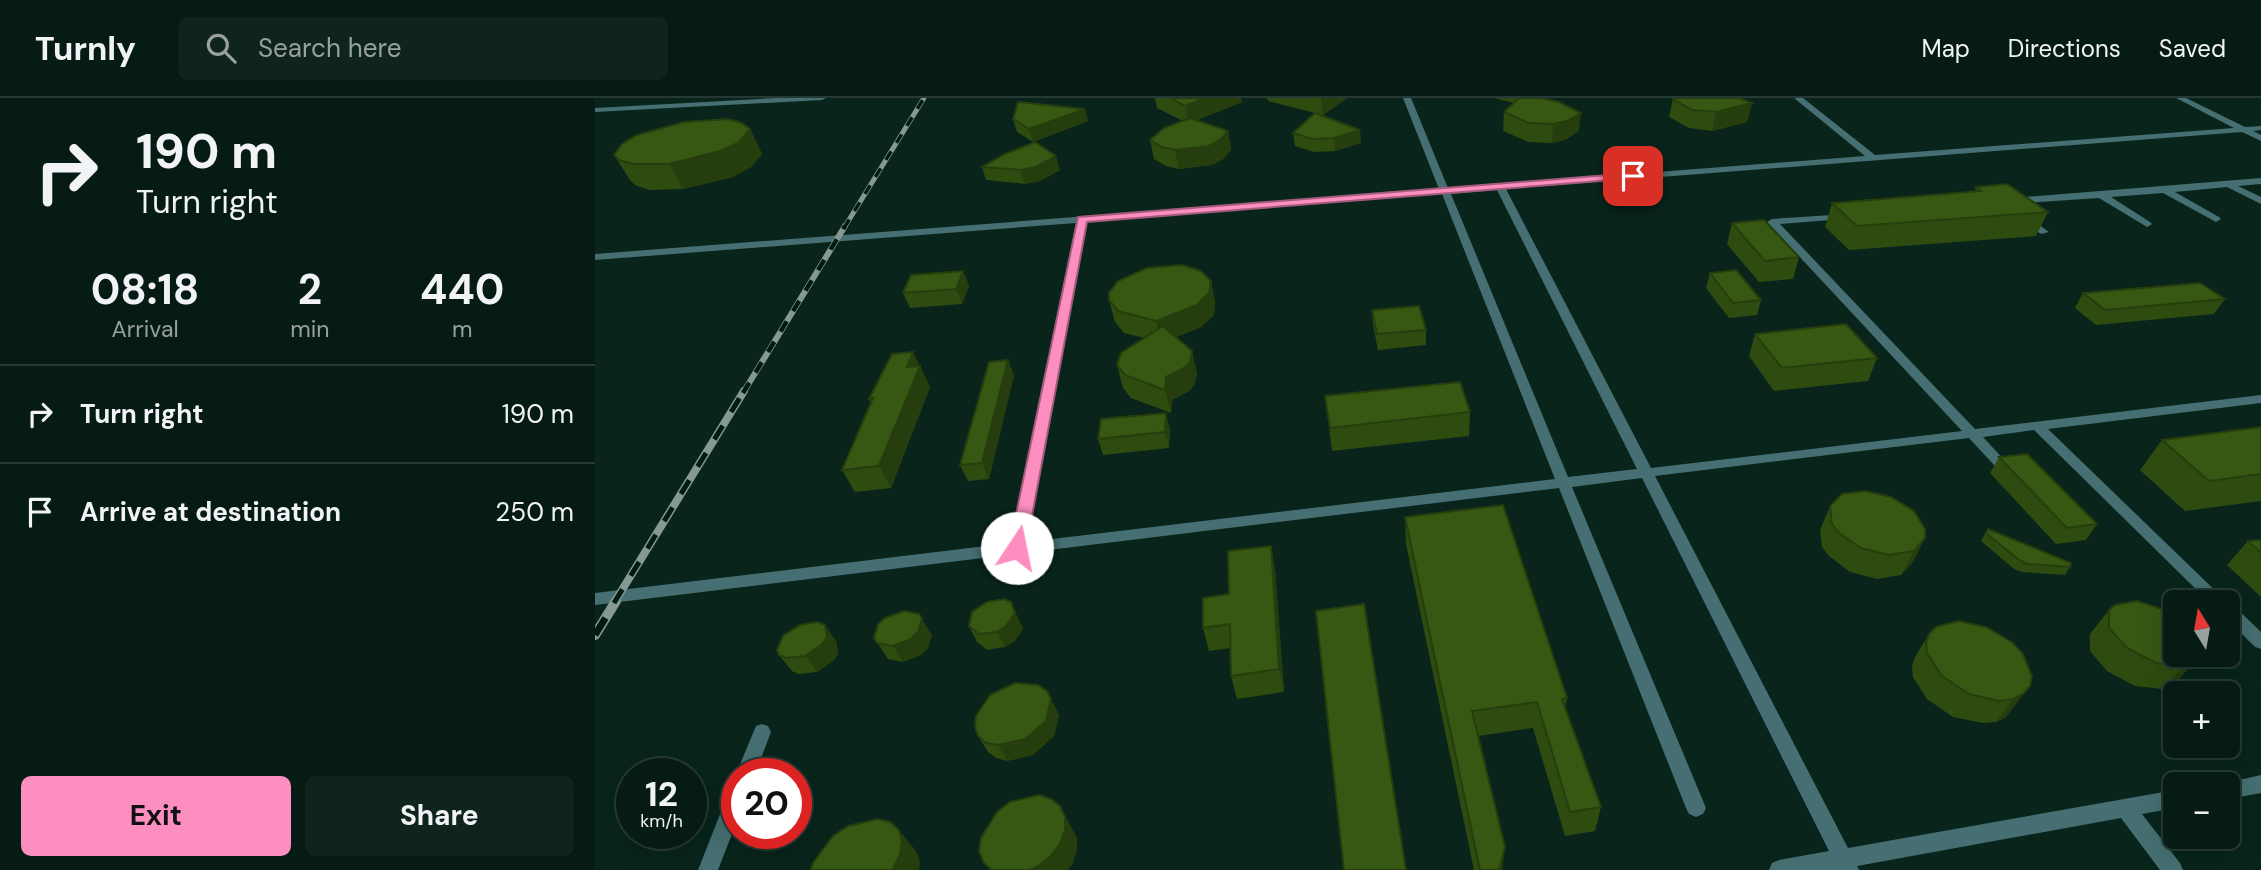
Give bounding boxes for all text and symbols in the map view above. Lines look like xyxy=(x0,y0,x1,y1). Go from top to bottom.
search box xyxy=(178,17,668,80)
text: Turnly xyxy=(35,27,136,70)
icon: search xyxy=(202,29,240,67)
text: Search here xyxy=(258,31,401,65)
text: Map xyxy=(1922,33,1970,64)
text: Directions xyxy=(2008,33,2121,64)
text: Saved xyxy=(2159,33,2226,64)
text: 190 m xyxy=(136,119,277,183)
icon: right xyxy=(21,126,112,217)
pin xyxy=(1603,146,1663,206)
icon: arrive xyxy=(1614,157,1652,195)
text: Turn right xyxy=(136,181,278,223)
text: 08:18 xyxy=(91,262,199,317)
text: 2 xyxy=(298,262,322,317)
text: 440 xyxy=(420,262,504,317)
text: Arrival xyxy=(112,314,179,344)
text: min xyxy=(290,314,329,344)
text: m xyxy=(452,314,472,344)
icon: right xyxy=(21,395,59,433)
text: Turn right xyxy=(80,397,204,431)
text: 190 m xyxy=(502,397,574,431)
icon: arrive xyxy=(21,493,59,531)
text: Arrive at destination xyxy=(80,495,341,529)
text: 250 m xyxy=(495,495,574,529)
position arrow xyxy=(980,511,1054,585)
north arrow xyxy=(2163,590,2240,667)
map controls xyxy=(2163,590,2240,849)
button: + xyxy=(2163,681,2240,758)
speed limit sign: 20 xyxy=(721,758,812,849)
text: 12 xyxy=(645,771,678,817)
button: − xyxy=(2163,772,2240,849)
button: Exit xyxy=(21,776,291,856)
button: Share xyxy=(305,776,574,856)
text: km/h xyxy=(640,809,683,833)

